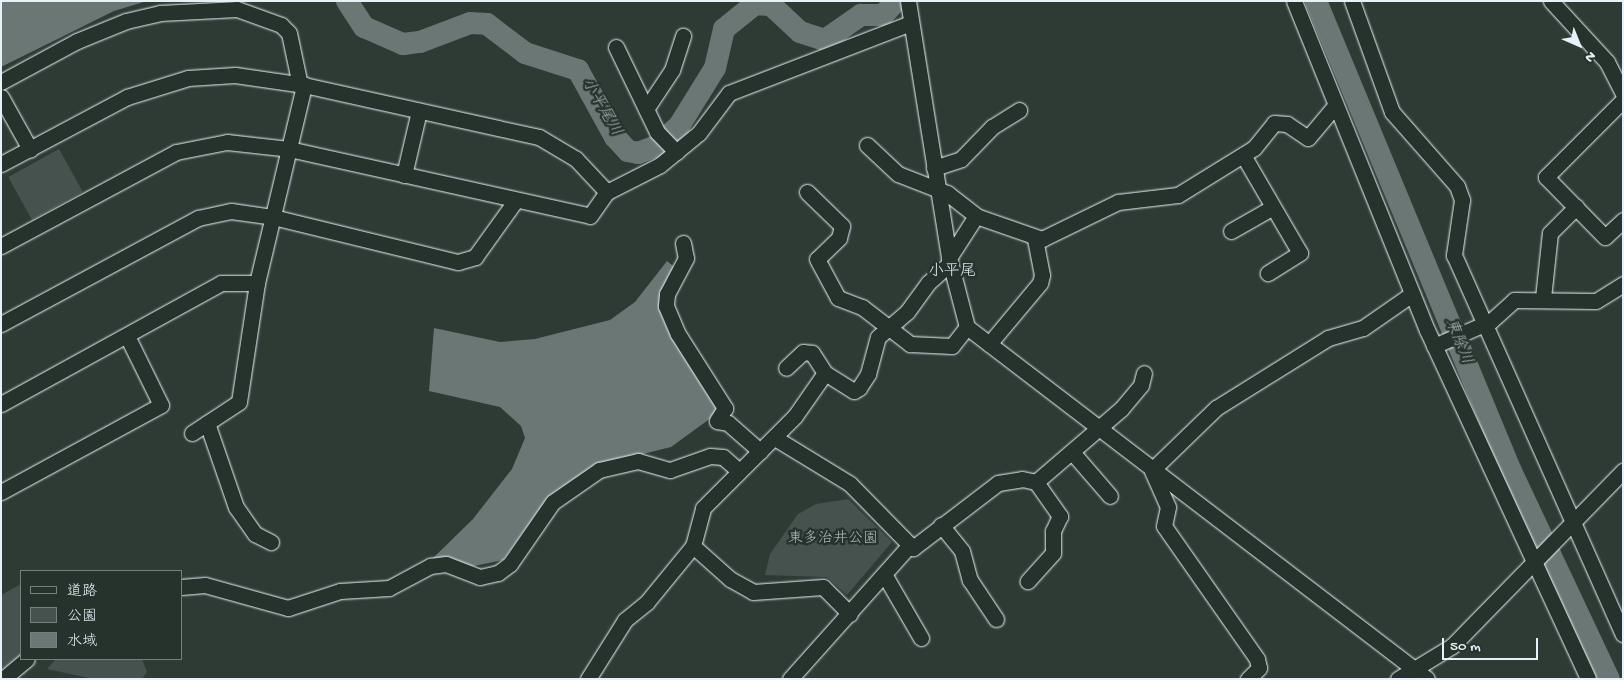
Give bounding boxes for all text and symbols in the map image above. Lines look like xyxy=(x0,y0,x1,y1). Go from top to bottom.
north arrow xyxy=(1554,20,1604,70)
text: N xyxy=(1581,47,1599,65)
water label: 小平尾川 xyxy=(576,75,624,141)
district label: 小平尾 xyxy=(928,263,976,283)
water label: 東除川 xyxy=(1439,316,1475,368)
park label: 東多治井公園 xyxy=(788,531,878,549)
legend xyxy=(20,570,182,660)
text: 道路 xyxy=(67,583,97,601)
text: 公園 xyxy=(67,608,97,626)
scale bar xyxy=(1444,628,1540,660)
text: 水域 xyxy=(67,633,97,651)
text: 50 m xyxy=(1450,638,1481,656)

